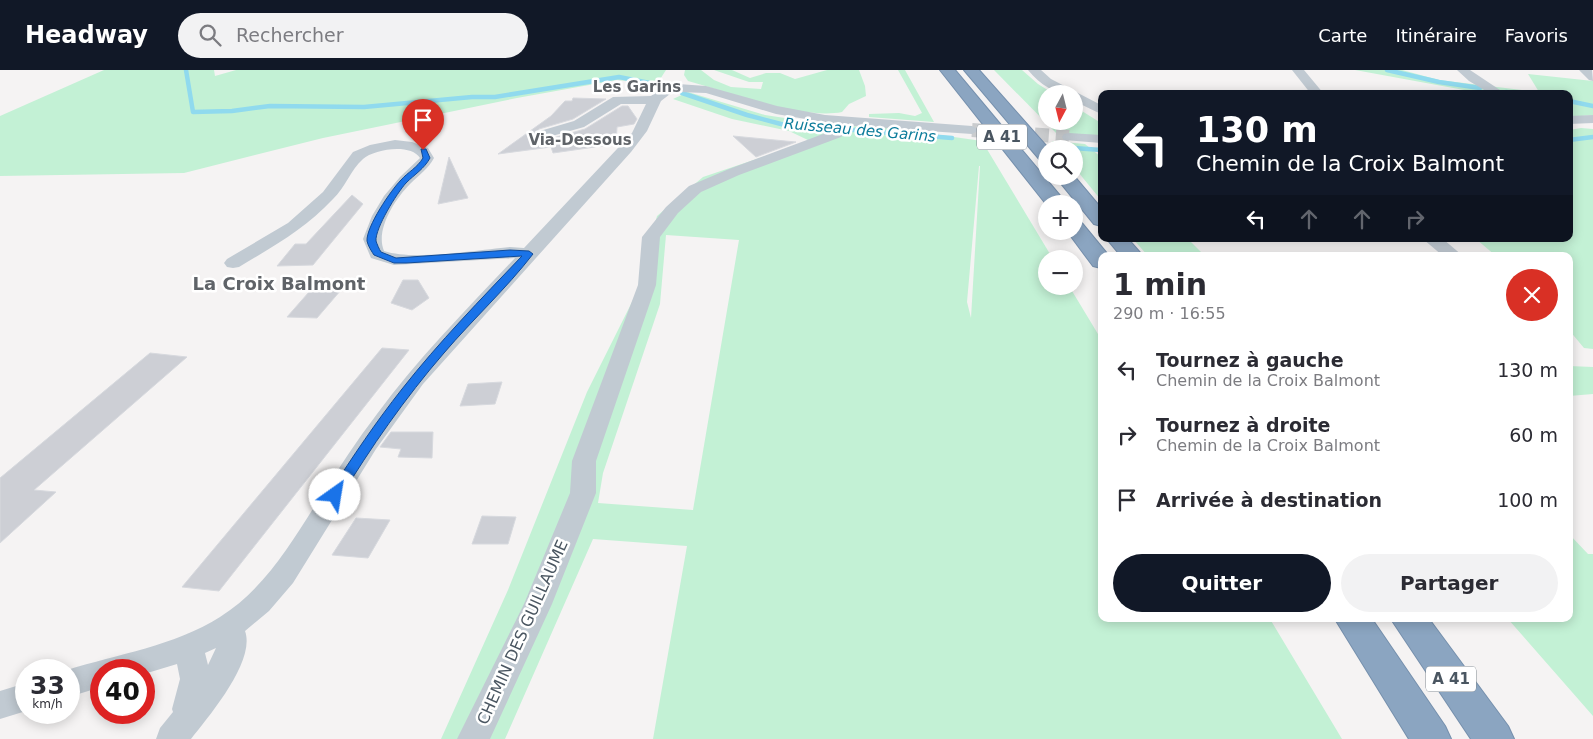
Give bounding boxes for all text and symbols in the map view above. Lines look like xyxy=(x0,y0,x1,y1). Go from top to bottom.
search box xyxy=(178,13,528,58)
text: Headway xyxy=(25,21,148,49)
icon: search xyxy=(196,21,224,49)
text: Rechercher xyxy=(236,24,344,46)
text: Carte xyxy=(1318,25,1367,46)
text: Itinéraire xyxy=(1395,25,1477,46)
text: Favoris xyxy=(1505,25,1568,46)
district label: Les Garins xyxy=(593,78,681,96)
north arrow xyxy=(1038,85,1082,130)
map controls xyxy=(1038,85,1083,295)
pin xyxy=(402,99,444,150)
icon: arrive xyxy=(409,106,437,134)
icon: left xyxy=(1113,110,1178,175)
text: 130 m xyxy=(1196,110,1318,150)
water label: Ruisseau des Garins xyxy=(783,114,937,146)
road number: A 41 xyxy=(977,124,1027,150)
district label: Via-Dessous xyxy=(528,131,632,149)
button: search xyxy=(1038,140,1083,185)
text: Chemin de la Croix Balmont xyxy=(1196,151,1504,176)
button: + xyxy=(1038,195,1083,240)
icon: left xyxy=(1242,205,1270,233)
icon: ahead xyxy=(1295,205,1323,233)
icon: ahead xyxy=(1348,205,1376,233)
icon: right xyxy=(1401,205,1429,233)
button: − xyxy=(1038,250,1083,295)
text: 1 min xyxy=(1113,267,1207,302)
button: close xyxy=(1506,269,1558,321)
district label: La Croix Balmont xyxy=(193,273,366,294)
text: 290 m · 16:55 xyxy=(1113,304,1226,323)
text: Tournez à gauche xyxy=(1156,349,1344,371)
icon: left xyxy=(1113,356,1141,384)
text: 130 m xyxy=(1497,359,1558,381)
text: Chemin de la Croix Balmont xyxy=(1156,371,1380,390)
text: Tournez à droite xyxy=(1156,414,1330,436)
icon: right xyxy=(1113,421,1141,449)
text: 60 m xyxy=(1509,424,1558,446)
text: Chemin de la Croix Balmont xyxy=(1156,436,1380,455)
position arrow xyxy=(308,468,360,520)
icon: arrive xyxy=(1113,486,1141,514)
text: Arrivée à destination xyxy=(1156,489,1382,511)
text: 100 m xyxy=(1497,489,1558,511)
street label: CHEMIN DES GUILLAUME xyxy=(473,537,572,727)
button: Quitter xyxy=(1113,554,1331,612)
button: Partager xyxy=(1341,554,1558,612)
speed limit sign: 40 xyxy=(90,659,155,724)
road number: A 41 xyxy=(1426,666,1476,692)
text: 33 xyxy=(30,671,65,700)
text: km/h xyxy=(32,697,63,711)

